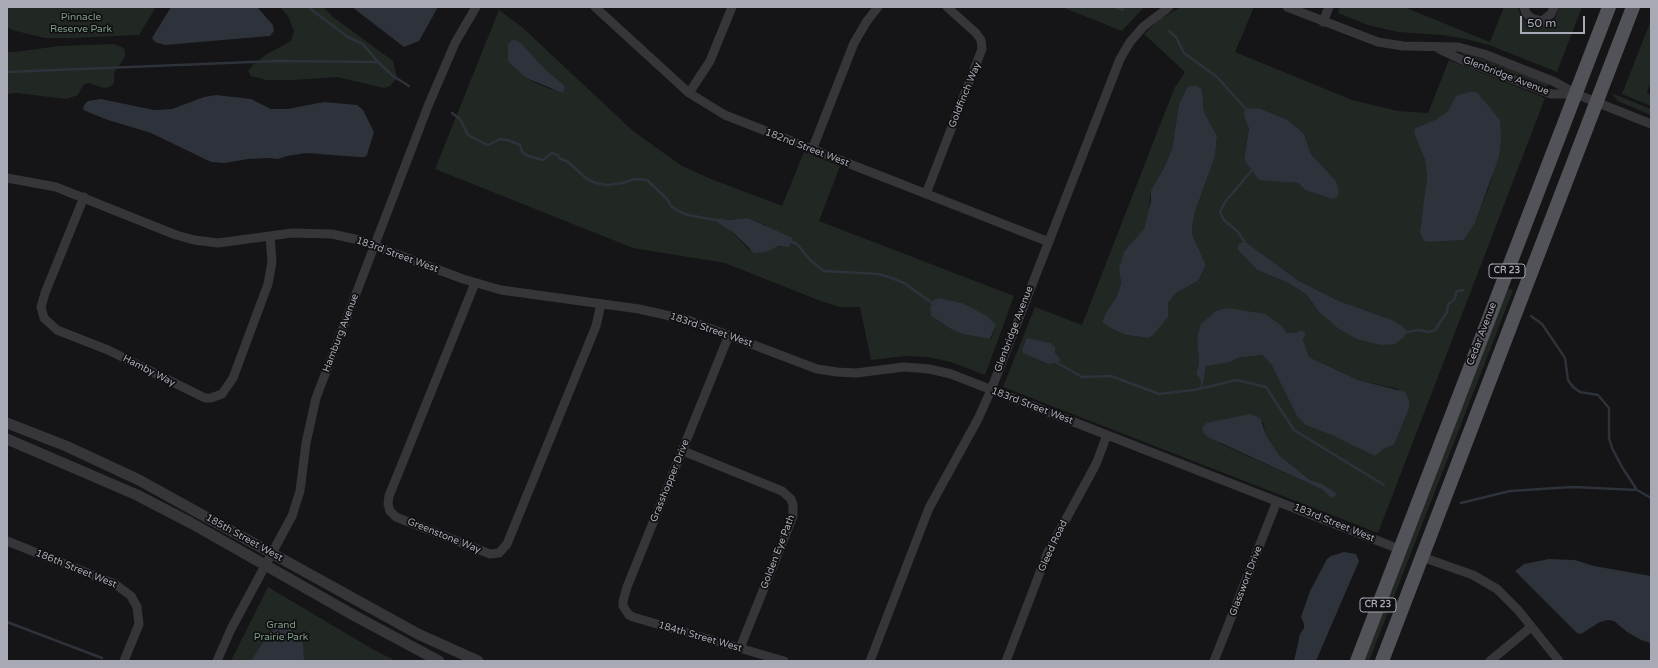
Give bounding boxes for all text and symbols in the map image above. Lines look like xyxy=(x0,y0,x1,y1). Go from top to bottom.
scale bar xyxy=(1522,8,1587,34)
park label: Pinnacle Reserve Park xyxy=(50,11,112,34)
text: 50 m xyxy=(1527,16,1556,30)
street label: Glenbridge Avenue xyxy=(1461,54,1551,98)
street label: Goldfinch Way xyxy=(946,61,984,129)
street label: 182nd Street West xyxy=(763,126,851,170)
street label: 183rd Street West xyxy=(354,235,440,275)
road number: CR 23 xyxy=(1489,264,1525,278)
street label: Glenbridge Avenue xyxy=(992,284,1036,374)
street label: Hamburg Avenue xyxy=(321,292,361,374)
street label: Cedar Avenue xyxy=(1464,301,1500,367)
street label: 183rd Street West xyxy=(668,310,754,350)
street label: Hamby Way xyxy=(121,353,177,389)
street label: 183rd Street West xyxy=(989,385,1075,427)
street label: Grasshopper Drive xyxy=(648,438,692,524)
street label: 183rd Street West xyxy=(1292,501,1376,545)
street label: 185th Street West xyxy=(203,512,285,564)
street label: Golden Eye Path xyxy=(758,513,798,591)
street label: Greenstone Way xyxy=(405,516,483,556)
street label: Gleed Road xyxy=(1036,518,1070,574)
street label: Glasswort Drive xyxy=(1227,544,1265,618)
street label: 186th Street West xyxy=(34,547,118,591)
road number: CR 23 xyxy=(1360,598,1396,612)
park label: Grand Prairie Park xyxy=(254,619,308,642)
street label: 184th Street West xyxy=(657,619,743,655)

